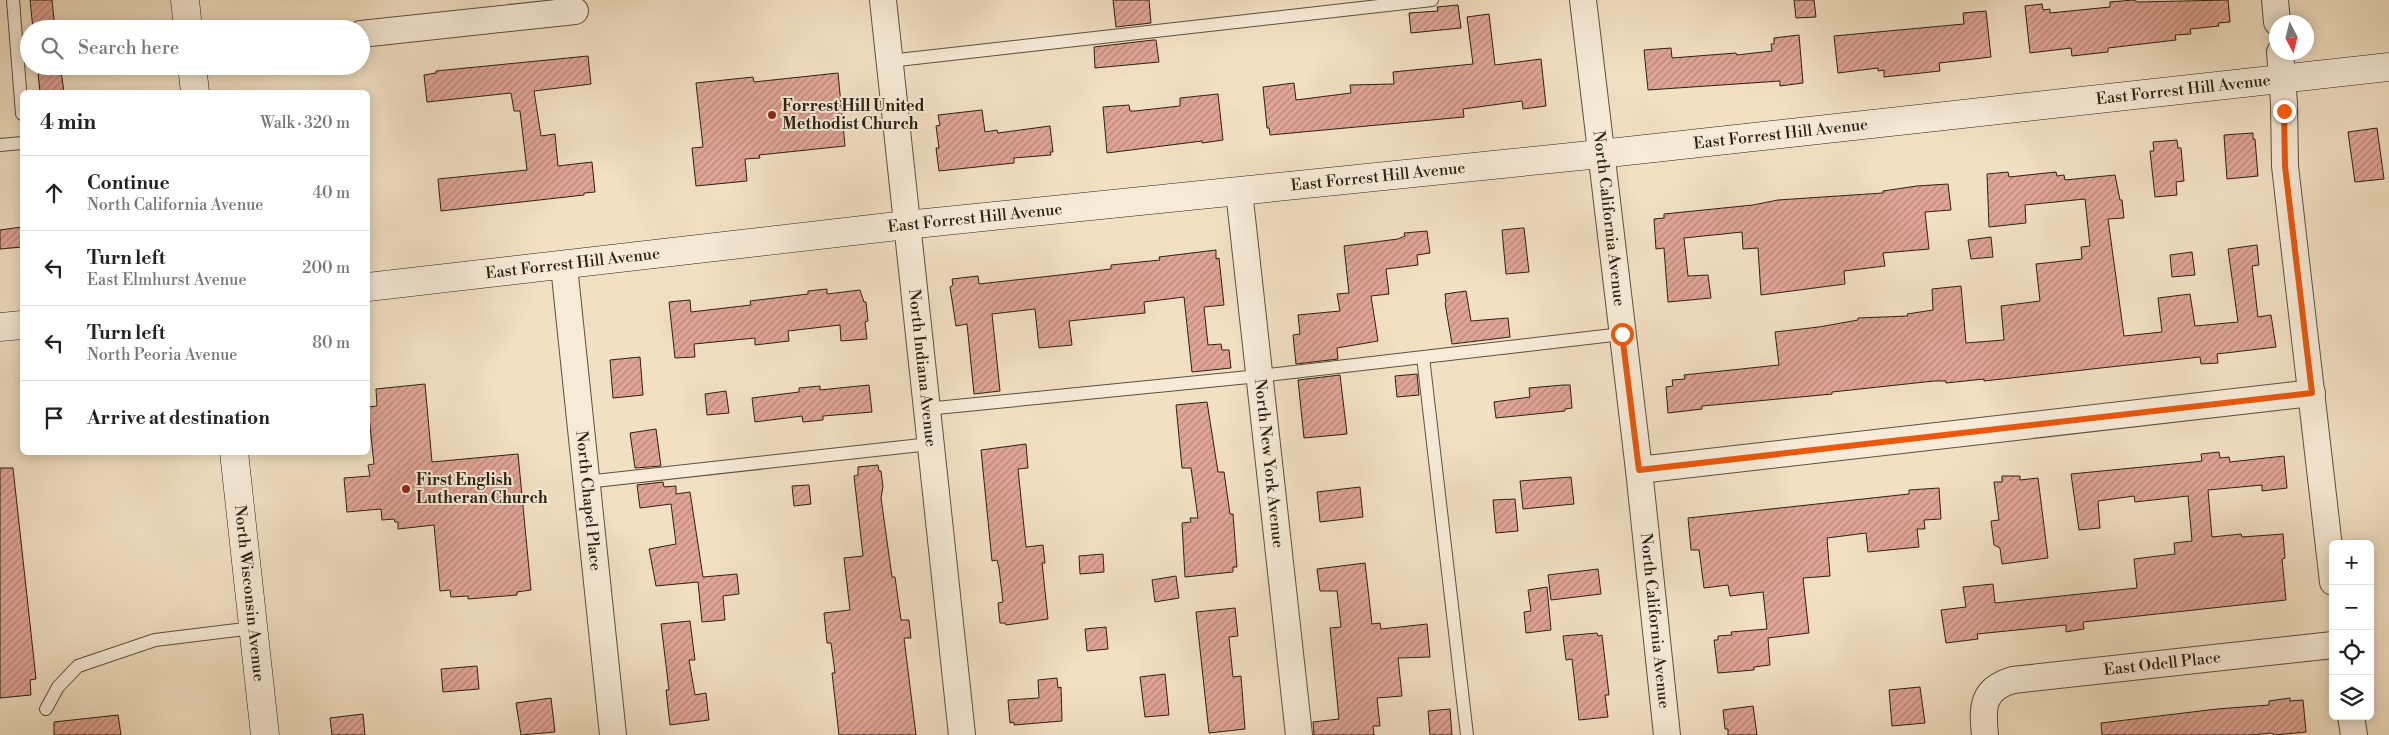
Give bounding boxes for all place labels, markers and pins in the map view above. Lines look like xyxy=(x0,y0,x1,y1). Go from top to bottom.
place label: Forrest Hill United Methodist Church xyxy=(782,96,925,134)
marker: Forrest Hill United Methodist Church xyxy=(766,109,778,121)
place label: First English Lutheran Church xyxy=(416,470,548,508)
marker: First English Lutheran Church xyxy=(400,483,412,495)

